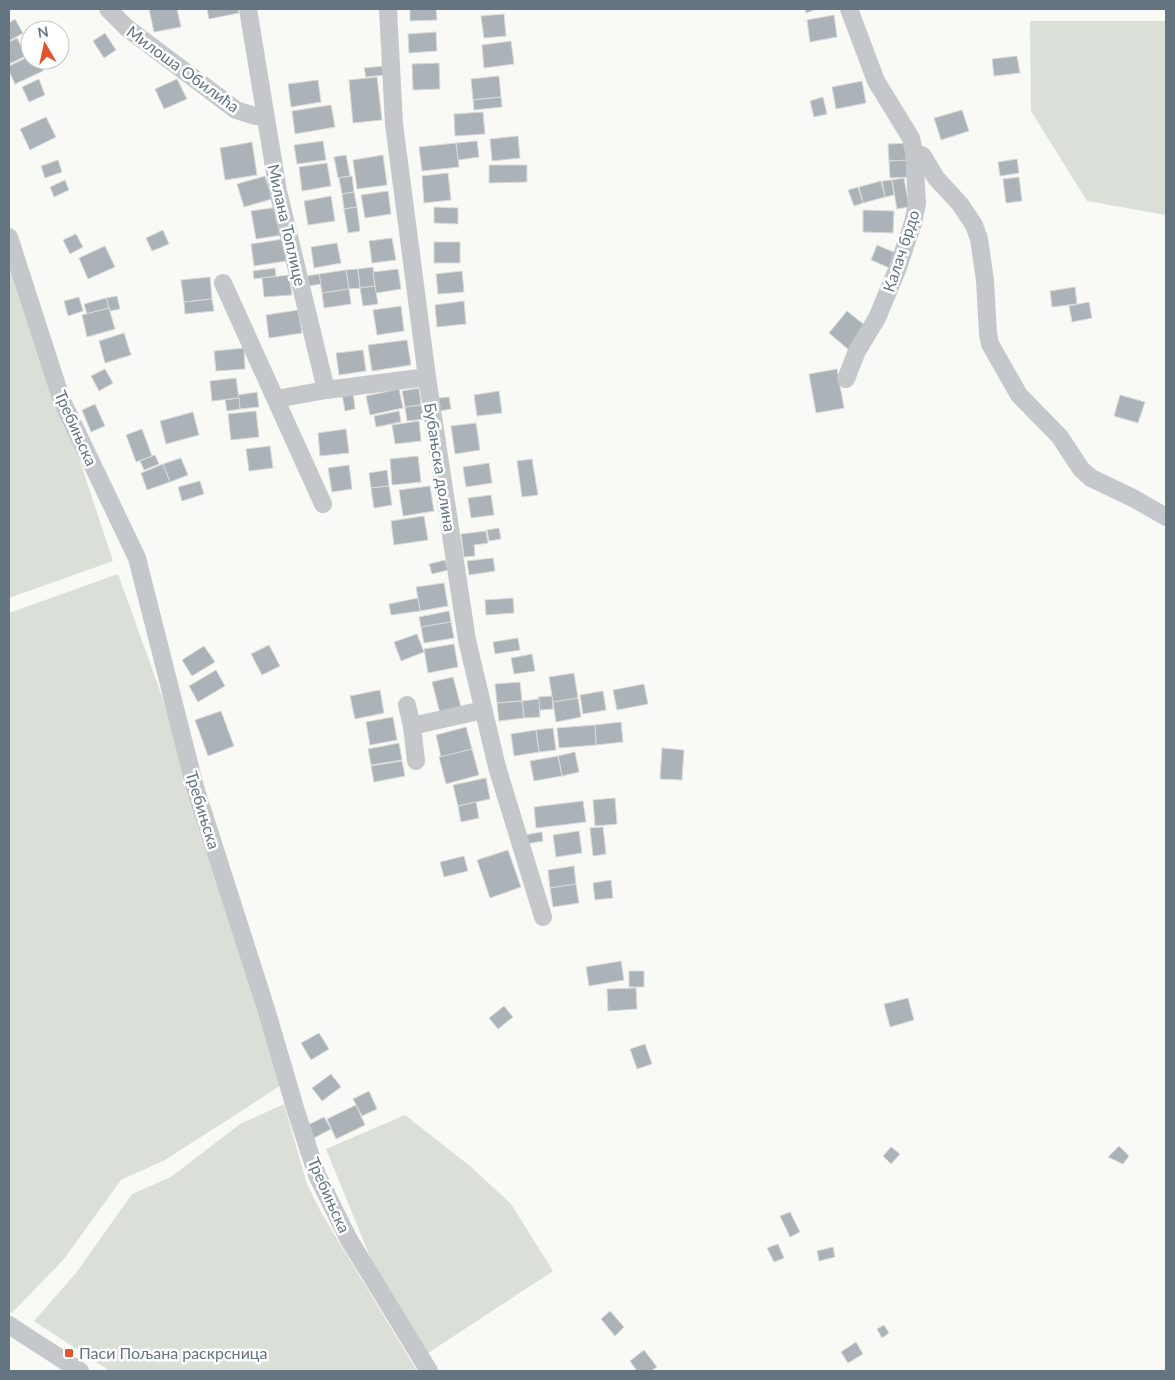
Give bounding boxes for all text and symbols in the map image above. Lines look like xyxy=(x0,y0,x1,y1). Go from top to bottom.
north arrow xyxy=(20,20,70,70)
street label: Милоша Обилића xyxy=(123,21,243,116)
text: N xyxy=(36,22,50,41)
street label: Милана Топлице xyxy=(264,162,311,288)
street label: Калач брдо xyxy=(878,207,923,294)
street label: Требињска xyxy=(51,387,102,468)
street label: Бубањска долина xyxy=(421,401,460,533)
street label: Требињска xyxy=(183,769,224,851)
street label: Требињска xyxy=(304,1154,355,1235)
place label: Паси Пољана раскрсница xyxy=(79,1343,267,1362)
marker: Паси Пољана раскрсница xyxy=(63,1347,75,1359)

